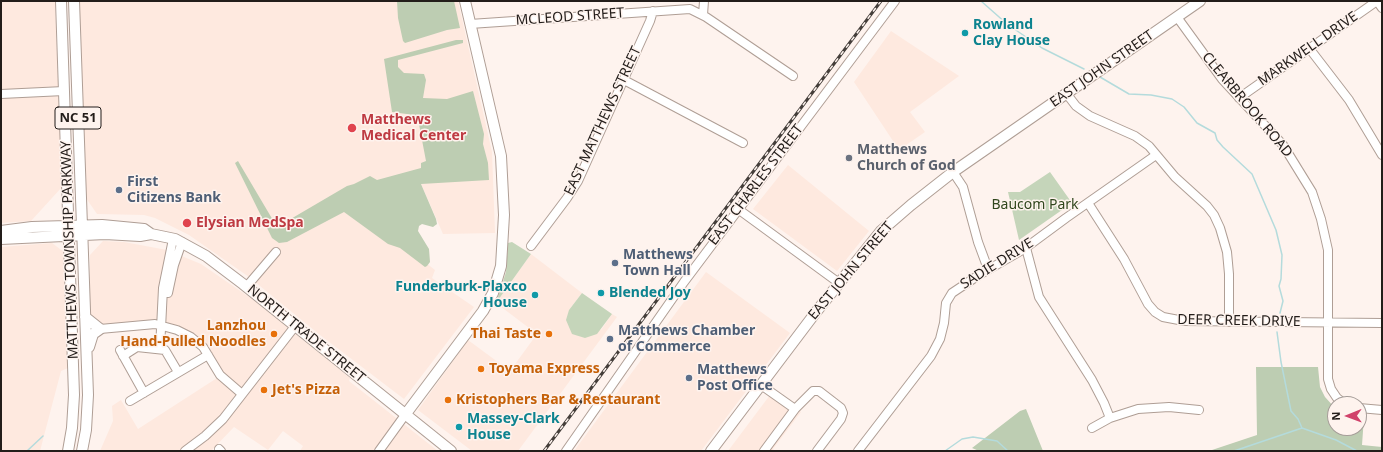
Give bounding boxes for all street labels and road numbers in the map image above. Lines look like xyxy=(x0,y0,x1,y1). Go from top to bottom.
street label: MCLEOD STREET xyxy=(515,5,625,29)
street label: MARKWELL DRIVE xyxy=(1255,8,1361,90)
street label: EAST JOHN STREET xyxy=(1047,27,1157,111)
street label: EAST MATTHEWS STREET xyxy=(561,44,645,198)
street label: CLEARBROOK ROAD xyxy=(1198,49,1296,161)
road number: NC 51 xyxy=(55,107,101,129)
street label: EAST CHARLES STREET xyxy=(705,121,807,249)
street label: MATTHEWS TOWNSHIP PARKWAY xyxy=(58,141,82,359)
street label: EAST JOHN STREET xyxy=(805,219,897,323)
street label: SADIE DRIVE xyxy=(957,235,1037,293)
street label: NORTH TRADE STREET xyxy=(244,281,368,387)
street label: DEER CREEK DRIVE xyxy=(1177,312,1301,330)

